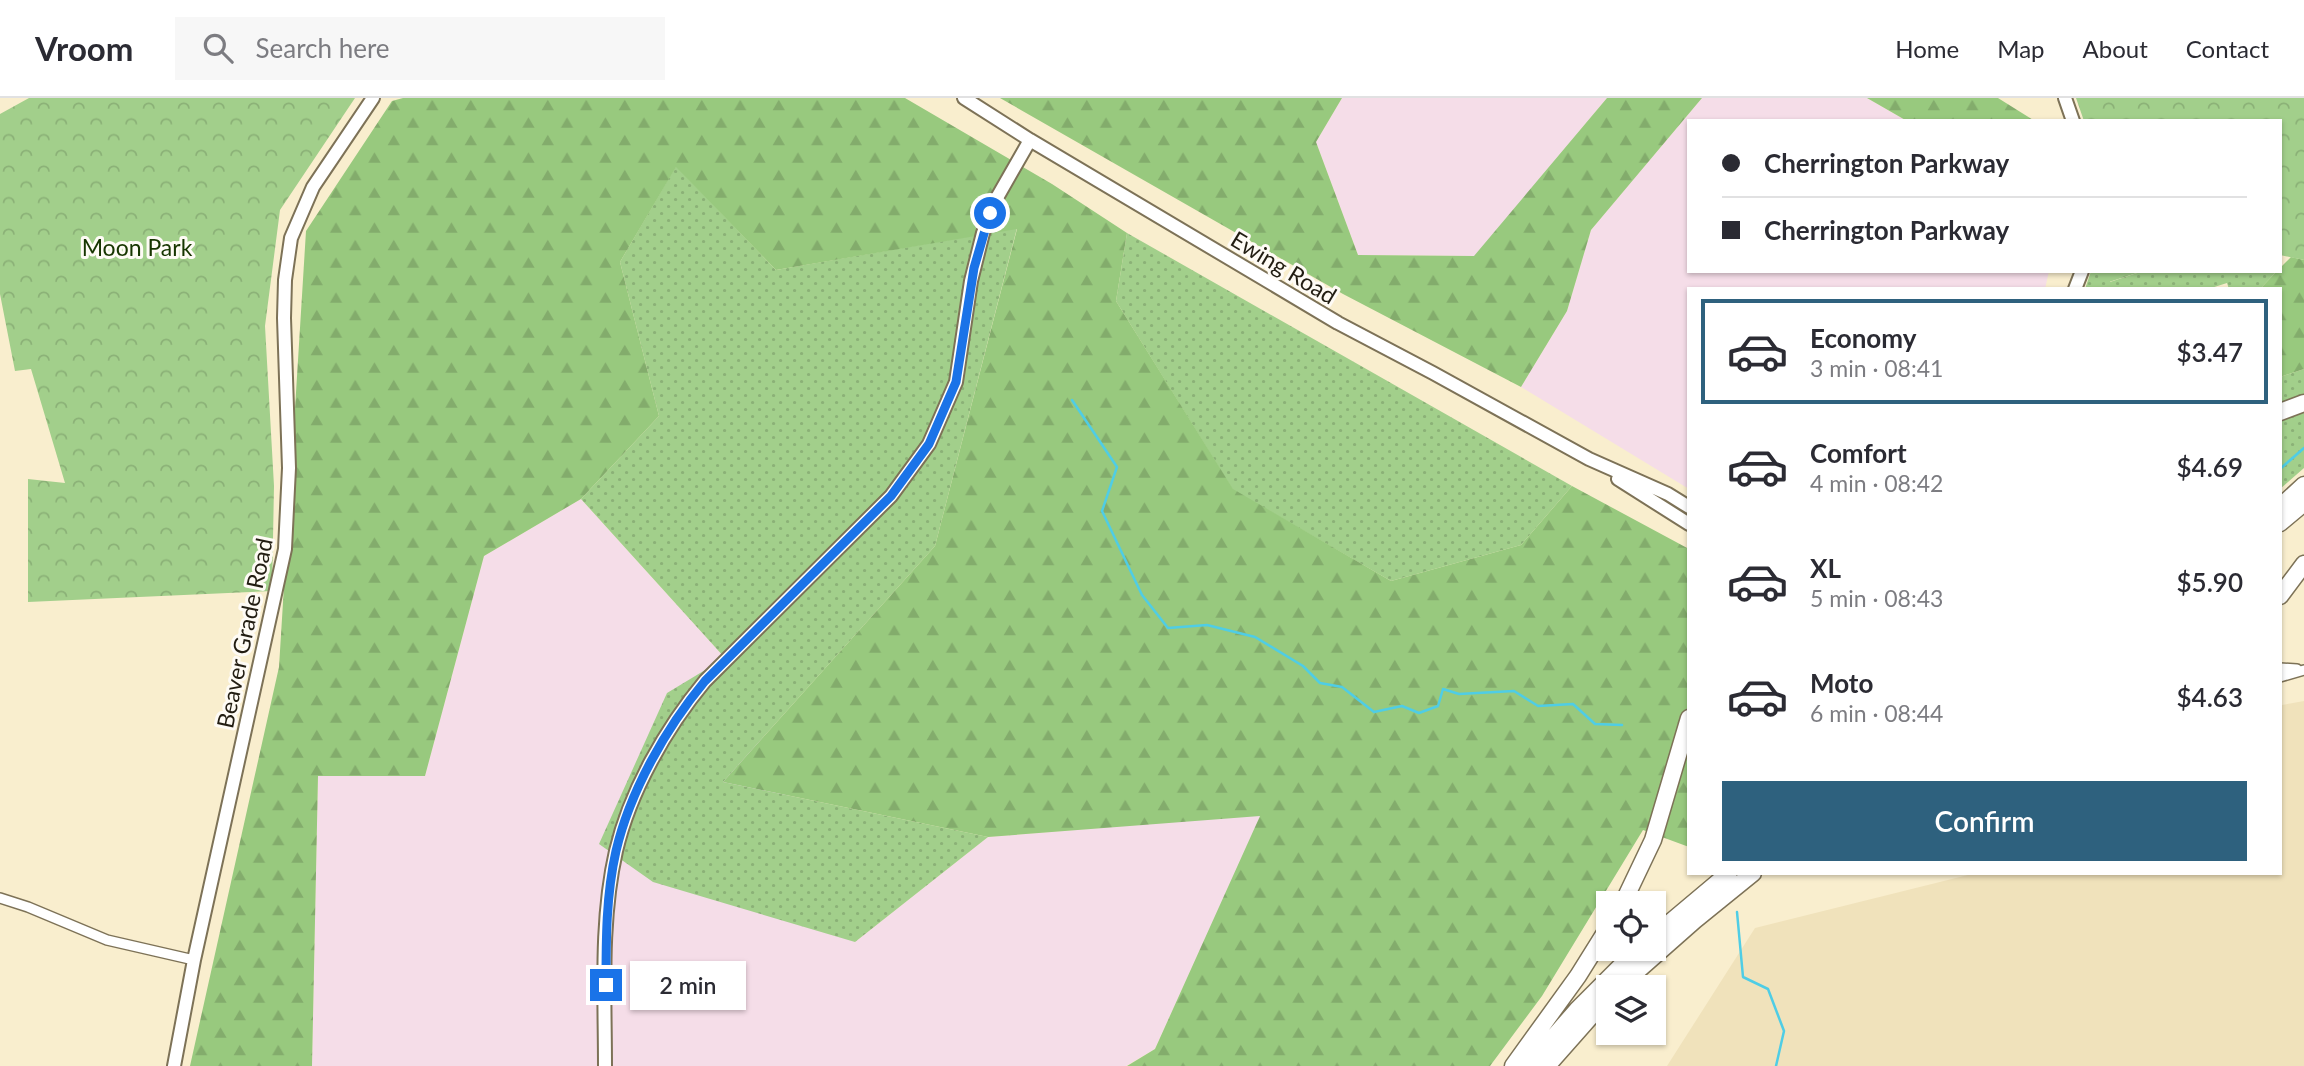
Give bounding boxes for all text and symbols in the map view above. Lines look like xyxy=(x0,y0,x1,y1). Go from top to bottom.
search box xyxy=(175,17,665,80)
text: Vroom xyxy=(35,28,133,68)
icon: search xyxy=(199,29,237,67)
text: Search here xyxy=(255,32,390,64)
text: Home xyxy=(1895,34,1959,63)
text: Map xyxy=(1997,34,2045,63)
text: About xyxy=(2083,34,2148,63)
text: Contact xyxy=(2186,34,2269,63)
text: Cherrington Parkway xyxy=(1764,147,2009,179)
route start xyxy=(974,197,1006,229)
text: Cherrington Parkway xyxy=(1764,214,2009,246)
street label: Ewing Road xyxy=(1226,225,1342,309)
park label: Moon Park xyxy=(82,233,193,261)
icon: car xyxy=(1726,320,1789,383)
text: Economy xyxy=(1810,322,1916,354)
text: $3.47 xyxy=(2177,336,2243,368)
text: 3 min · 08:41 xyxy=(1810,354,1943,382)
icon: car xyxy=(1726,435,1789,498)
text: Comfort xyxy=(1810,437,1907,469)
text: $4.69 xyxy=(2177,451,2243,483)
text: 4 min · 08:42 xyxy=(1810,469,1943,497)
street label: Beaver Grade Road xyxy=(210,535,278,731)
icon: car xyxy=(1726,550,1789,613)
text: XL xyxy=(1810,552,1841,584)
text: $5.90 xyxy=(2177,566,2243,598)
text: 5 min · 08:43 xyxy=(1810,584,1943,612)
icon: car xyxy=(1726,665,1789,728)
text: Moto xyxy=(1810,667,1873,699)
text: $4.63 xyxy=(2177,681,2243,713)
text: 6 min · 08:44 xyxy=(1810,699,1943,727)
button: Confirm xyxy=(1722,781,2247,861)
map controls xyxy=(1596,891,1666,1045)
button: locate xyxy=(1596,891,1666,961)
callout: 2 min xyxy=(630,960,746,1010)
route end xyxy=(590,969,622,1001)
text: 2 min xyxy=(660,971,716,999)
button: layers xyxy=(1596,975,1666,1045)

